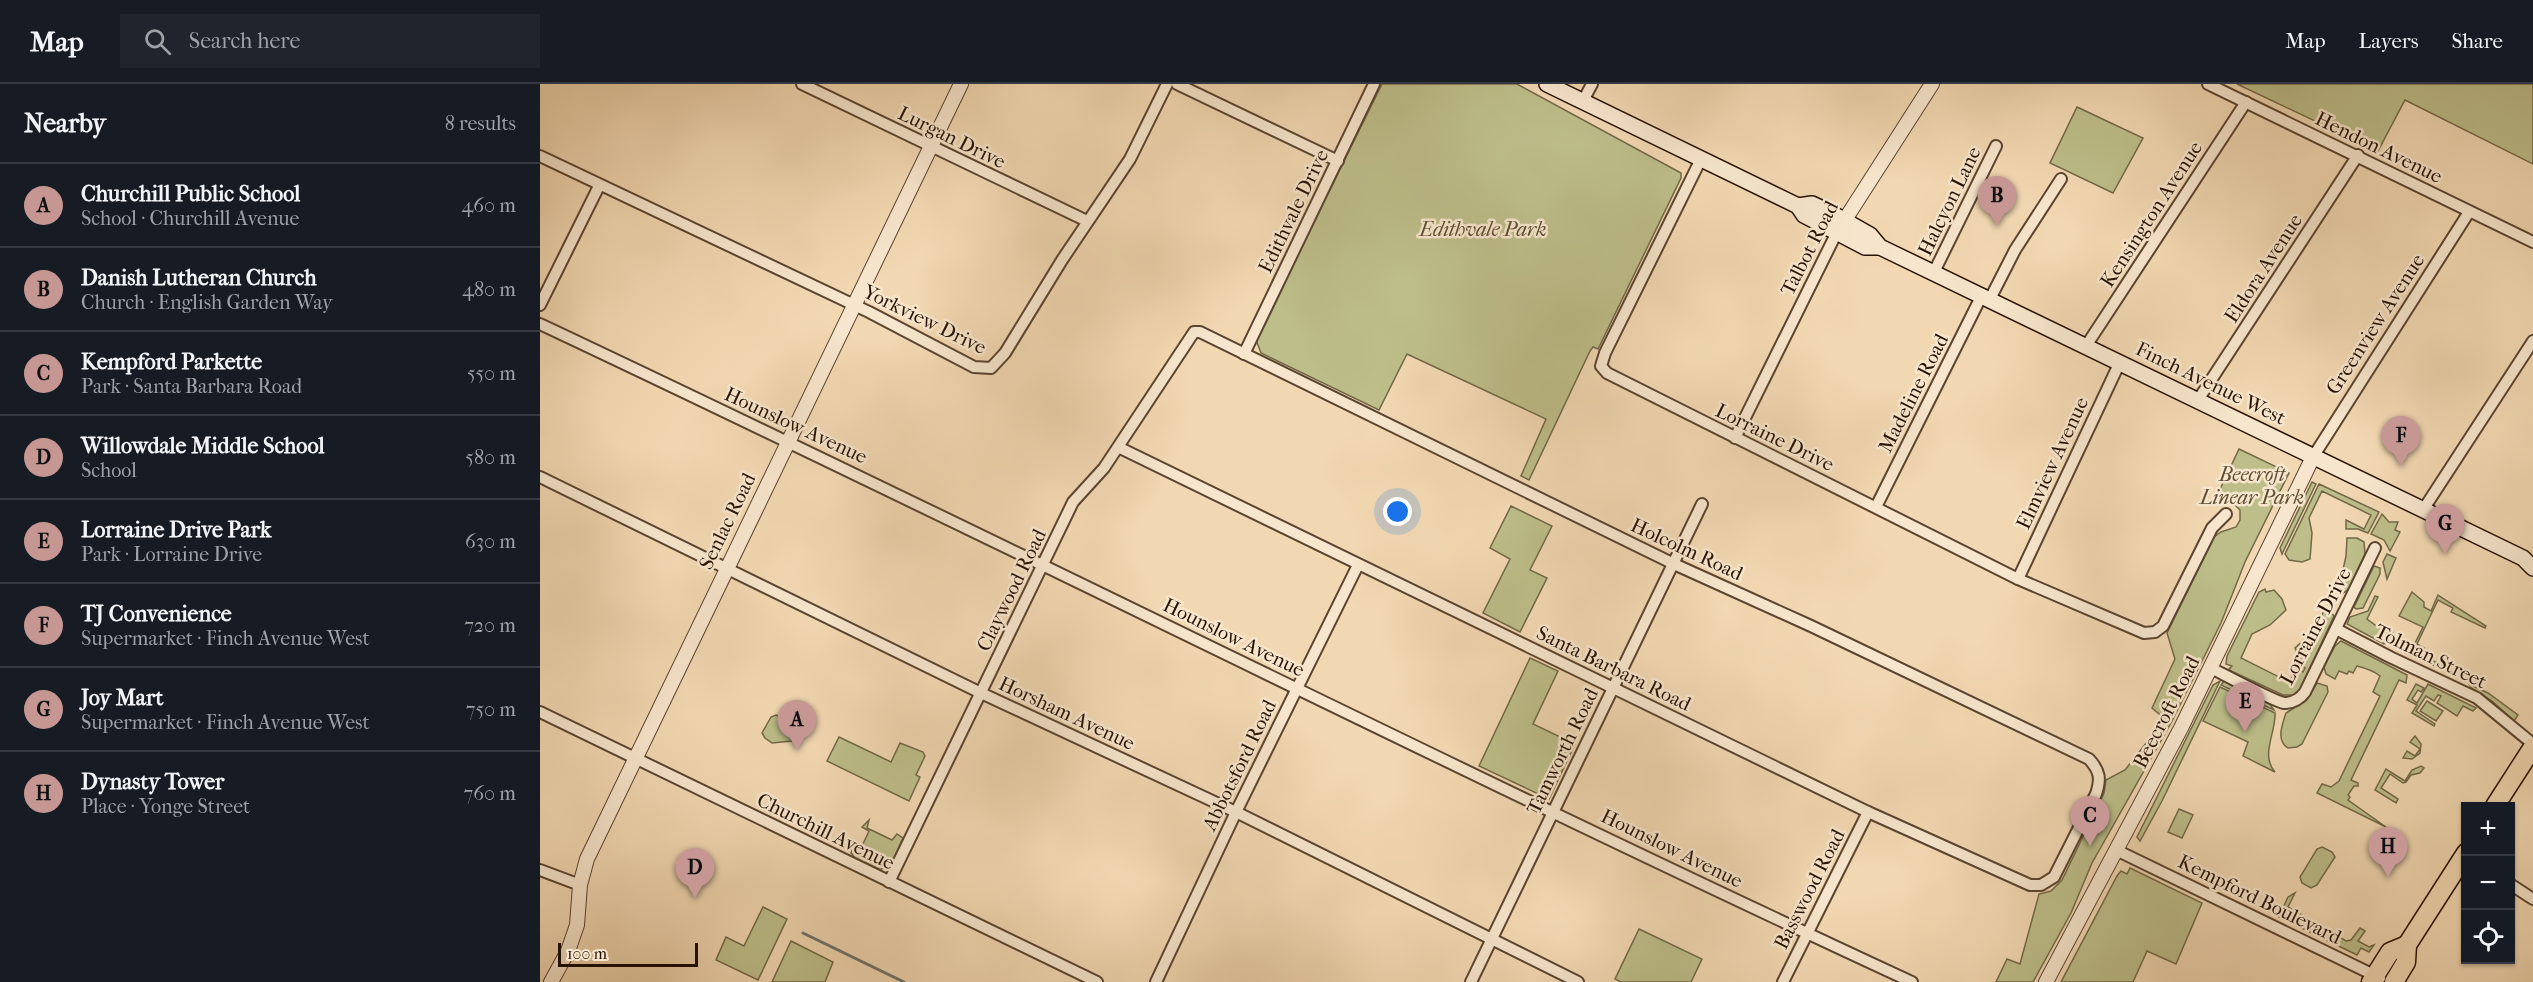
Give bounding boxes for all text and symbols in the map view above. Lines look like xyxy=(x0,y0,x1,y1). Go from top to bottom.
search box xyxy=(120,14,540,68)
text: Map xyxy=(30,25,84,58)
icon: search xyxy=(141,25,174,58)
text: Search here xyxy=(189,28,300,54)
text: Map xyxy=(2285,29,2326,53)
text: Layers xyxy=(2359,29,2418,53)
text: Share xyxy=(2451,29,2503,53)
street label: Lurgan Drive xyxy=(894,102,1009,173)
street label: Hendon Avenue xyxy=(2312,107,2446,188)
text: Nearby xyxy=(24,108,106,139)
text: 8 results xyxy=(445,112,516,135)
street label: Kensington Avenue xyxy=(2096,137,2207,291)
street label: Halcyon Lane xyxy=(1913,143,1986,259)
street label: Edithvale Drive xyxy=(1254,146,1333,277)
pin: B xyxy=(1978,176,2016,226)
text: Churchill Public School xyxy=(81,181,300,207)
text: A xyxy=(37,194,50,217)
text: 460 m xyxy=(461,194,516,217)
street label: Talbot Road xyxy=(1776,196,1844,299)
text: School · Churchill Avenue xyxy=(81,207,299,230)
street label: Eldora Avenue xyxy=(2220,209,2307,327)
park label: Edithvale Park xyxy=(1419,218,1546,241)
street label: Greenview Avenue xyxy=(2321,250,2429,399)
text: Danish Lutheran Church xyxy=(81,265,317,291)
text: B xyxy=(37,278,50,301)
text: 480 m xyxy=(462,278,516,301)
street label: Yorkview Drive xyxy=(859,279,990,359)
text: Church · English Garden Way xyxy=(81,291,333,314)
street label: Madeline Road xyxy=(1874,329,1954,456)
street label: Finch Avenue West xyxy=(2132,337,2290,430)
text: Kempford Parkette xyxy=(81,349,262,375)
text: C xyxy=(37,362,50,385)
text: 550 m xyxy=(467,362,516,385)
text: Park · Santa Barbara Road xyxy=(81,375,302,398)
street label: Hounslow Avenue xyxy=(721,382,871,469)
street label: Elmview Avenue xyxy=(2012,393,2093,533)
street label: Lorraine Drive xyxy=(1712,399,1838,476)
pin: F xyxy=(2382,416,2420,466)
text: Willowdale Middle School xyxy=(81,433,325,459)
text: D xyxy=(36,446,51,469)
text: 580 m xyxy=(465,446,516,469)
text: School xyxy=(81,459,137,482)
park label: Beecroft Linear Park xyxy=(2198,463,2304,509)
street label: Senlac Road xyxy=(694,468,761,573)
your location xyxy=(1383,497,1412,526)
pin: G xyxy=(2426,504,2464,554)
street label: Holcolm Road xyxy=(1627,514,1747,586)
text: Lorraine Drive Park xyxy=(81,517,271,543)
street label: Claywood Road xyxy=(972,524,1051,655)
text: E xyxy=(37,530,50,553)
text: 630 m xyxy=(465,530,516,553)
text: Park · Lorraine Drive xyxy=(81,543,262,566)
street label: Lorraine Drive xyxy=(2275,564,2356,689)
street label: Hounslow Avenue xyxy=(1159,593,1308,682)
text: TJ Convenience xyxy=(81,601,232,627)
text: F xyxy=(38,614,49,637)
text: 720 m xyxy=(464,614,516,637)
street label: Tolman Street xyxy=(2371,619,2491,693)
street label: Santa Barbara Road xyxy=(1533,621,1696,716)
text: Supermarket · Finch Avenue West xyxy=(81,627,370,650)
street label: Beecroft Road xyxy=(2128,651,2205,772)
street label: Horsham Avenue xyxy=(995,672,1139,755)
pin: E xyxy=(2226,682,2264,732)
street label: Tamworth Road xyxy=(1522,683,1603,818)
text: Joy Mart xyxy=(81,685,163,711)
street label: Abbotsford Road xyxy=(1197,695,1282,835)
text: G xyxy=(36,698,51,721)
text: 750 m xyxy=(466,698,516,721)
pin: A xyxy=(778,700,816,750)
text: Supermarket · Finch Avenue West xyxy=(81,711,370,734)
text: Dynasty Tower xyxy=(81,769,224,795)
text: H xyxy=(36,782,51,805)
text: 760 m xyxy=(464,782,516,805)
street label: Churchill Avenue xyxy=(753,788,898,875)
text: Place · Yonge Street xyxy=(81,795,250,818)
pin: C xyxy=(2070,796,2110,846)
map controls xyxy=(2461,802,2515,964)
button: + xyxy=(2461,802,2515,856)
street label: Hounslow Avenue xyxy=(1597,804,1746,893)
street label: Basswood Road xyxy=(1769,824,1850,953)
pin: H xyxy=(2368,828,2408,877)
pin: D xyxy=(676,848,714,898)
street label: Kempford Boulevard xyxy=(2174,850,2346,949)
button: − xyxy=(2461,856,2515,910)
button: locate xyxy=(2461,910,2515,964)
scale bar xyxy=(558,940,698,968)
text: 100 m xyxy=(567,944,607,963)

